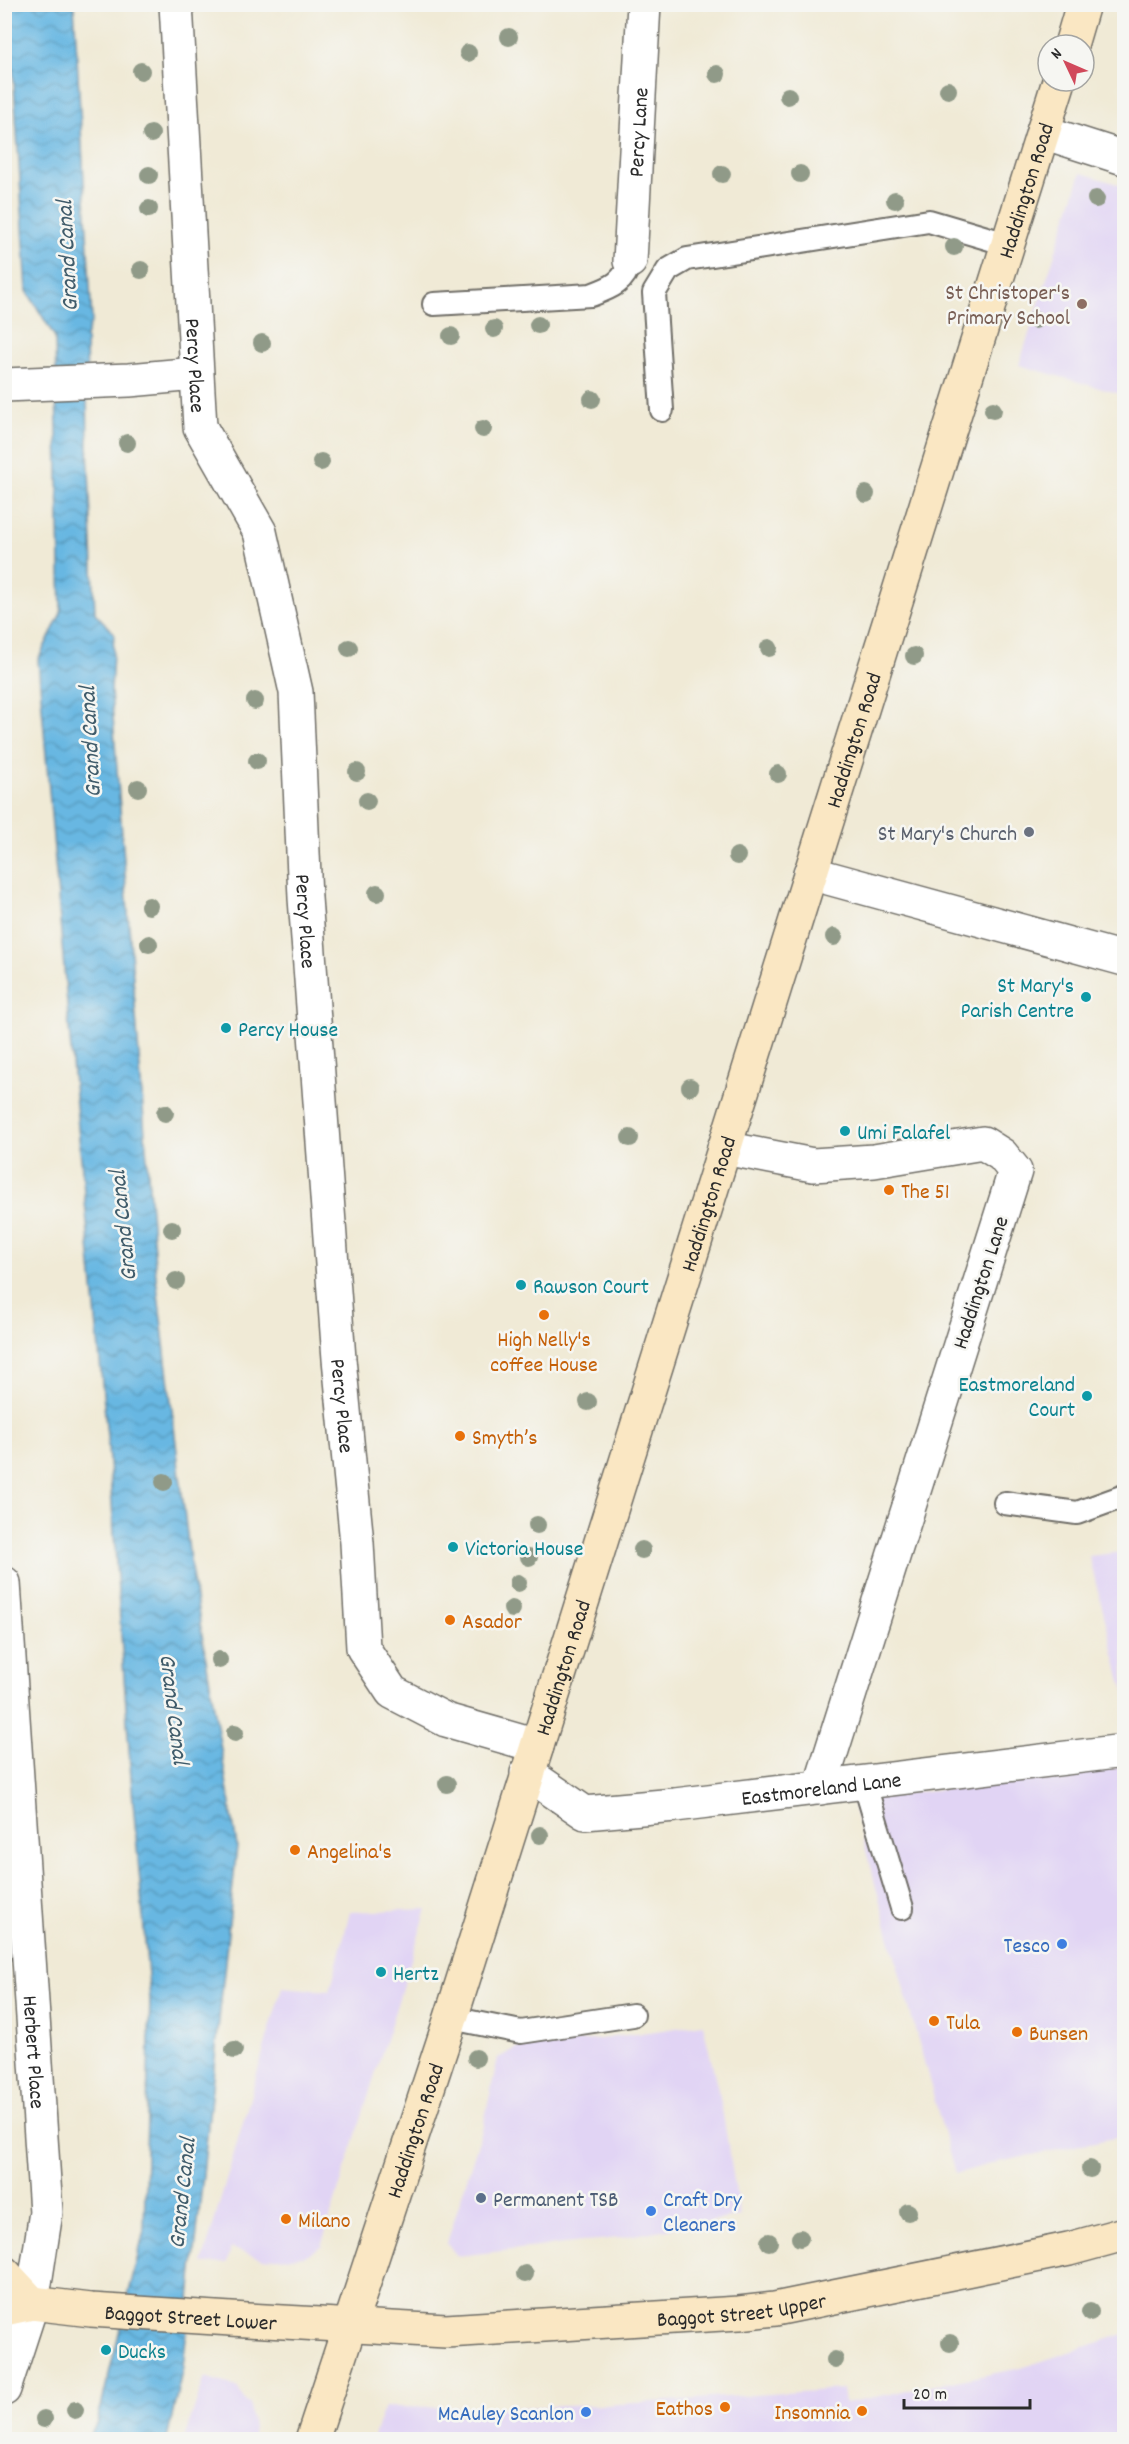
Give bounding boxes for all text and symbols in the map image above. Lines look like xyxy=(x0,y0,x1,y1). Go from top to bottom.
north arrow xyxy=(1036,33,1096,93)
text: N xyxy=(1046,43,1068,65)
street label: Percy Lane xyxy=(623,87,658,178)
street label: Haddington Road xyxy=(992,120,1064,263)
water label: Grand Canal xyxy=(49,197,89,312)
place label: St Christoper's Primary School xyxy=(945,279,1070,335)
marker: St Christoper's Primary School xyxy=(1075,297,1089,311)
street label: Percy Place xyxy=(175,317,211,414)
street label: Haddington Road xyxy=(820,669,892,813)
water label: Grand Canal xyxy=(72,683,112,798)
place label: St Mary's Church xyxy=(878,820,1017,851)
marker: St Mary's Church xyxy=(1022,825,1036,839)
street label: Percy Place xyxy=(285,873,322,970)
place label: St Mary's Parish Centre xyxy=(960,972,1074,1028)
marker: St Mary's Parish Centre xyxy=(1079,990,1093,1004)
place label: Percy House xyxy=(238,1016,338,1047)
marker: Percy House xyxy=(219,1021,233,1035)
place label: Umi Falafel xyxy=(857,1119,950,1150)
marker: Umi Falafel xyxy=(838,1124,852,1138)
street label: Haddington Road xyxy=(675,1133,746,1276)
water label: Grand Canal xyxy=(102,1166,148,1283)
place label: The 51 xyxy=(901,1178,950,1209)
marker: The 51 xyxy=(882,1183,896,1197)
street label: Haddington Lane xyxy=(946,1213,1018,1354)
place label: Rawson Court xyxy=(533,1273,649,1304)
marker: Rawson Court xyxy=(514,1278,528,1292)
marker: High Nelly's coffee House xyxy=(537,1308,551,1322)
place label: High Nelly's coffee House xyxy=(490,1326,598,1382)
street label: Percy Place xyxy=(320,1357,360,1455)
place label: Eastmoreland Court xyxy=(959,1371,1075,1427)
marker: Eastmoreland Court xyxy=(1080,1389,1094,1403)
place label: Smyth’s xyxy=(472,1424,538,1455)
marker: Smyth’s xyxy=(453,1429,467,1443)
place label: Victoria House xyxy=(465,1535,583,1566)
marker: Victoria House xyxy=(446,1540,460,1554)
street label: Haddington Road xyxy=(529,1597,601,1740)
place label: Asador xyxy=(462,1608,523,1639)
marker: Asador xyxy=(443,1613,457,1627)
water label: Grand Canal xyxy=(148,1652,196,1769)
street label: Eastmoreland Lane xyxy=(740,1766,903,1816)
place label: Angelina's xyxy=(307,1838,392,1869)
marker: Angelina's xyxy=(288,1843,302,1857)
place label: Tesco xyxy=(1004,1932,1050,1963)
marker: Tesco xyxy=(1055,1937,1069,1951)
place label: Hertz xyxy=(393,1960,439,1991)
marker: Hertz xyxy=(374,1965,388,1979)
street label: Herbert Place xyxy=(13,1994,51,2110)
place label: Tula xyxy=(946,2009,981,2040)
marker: Tula xyxy=(927,2014,941,2028)
place label: Bunsen xyxy=(1029,2020,1088,2051)
marker: Bunsen xyxy=(1010,2025,1024,2039)
street label: Haddington Road xyxy=(381,2060,454,2203)
water label: Grand Canal xyxy=(161,2134,207,2250)
place label: Permanent TSB xyxy=(493,2186,618,2217)
place label: Craft Dry Cleaners xyxy=(663,2186,743,2242)
marker: Permanent TSB xyxy=(474,2191,488,2205)
marker: Craft Dry Cleaners xyxy=(644,2204,658,2218)
place label: Milano xyxy=(298,2207,350,2238)
marker: Milano xyxy=(279,2212,293,2226)
street label: Baggot Street Upper xyxy=(656,2287,830,2337)
street label: Baggot Street Lower xyxy=(104,2299,278,2341)
place label: Ducks xyxy=(118,2338,166,2369)
marker: Ducks xyxy=(99,2343,113,2357)
scale bar xyxy=(904,2372,1030,2410)
text: 20 m xyxy=(913,2383,947,2408)
place label: Eathos xyxy=(655,2395,713,2426)
place label: Insomnia xyxy=(774,2399,851,2430)
place label: McAuley Scanlon xyxy=(438,2400,574,2431)
marker: Eathos xyxy=(718,2400,732,2414)
marker: Insomnia xyxy=(855,2404,869,2418)
marker: McAuley Scanlon xyxy=(579,2405,593,2419)

